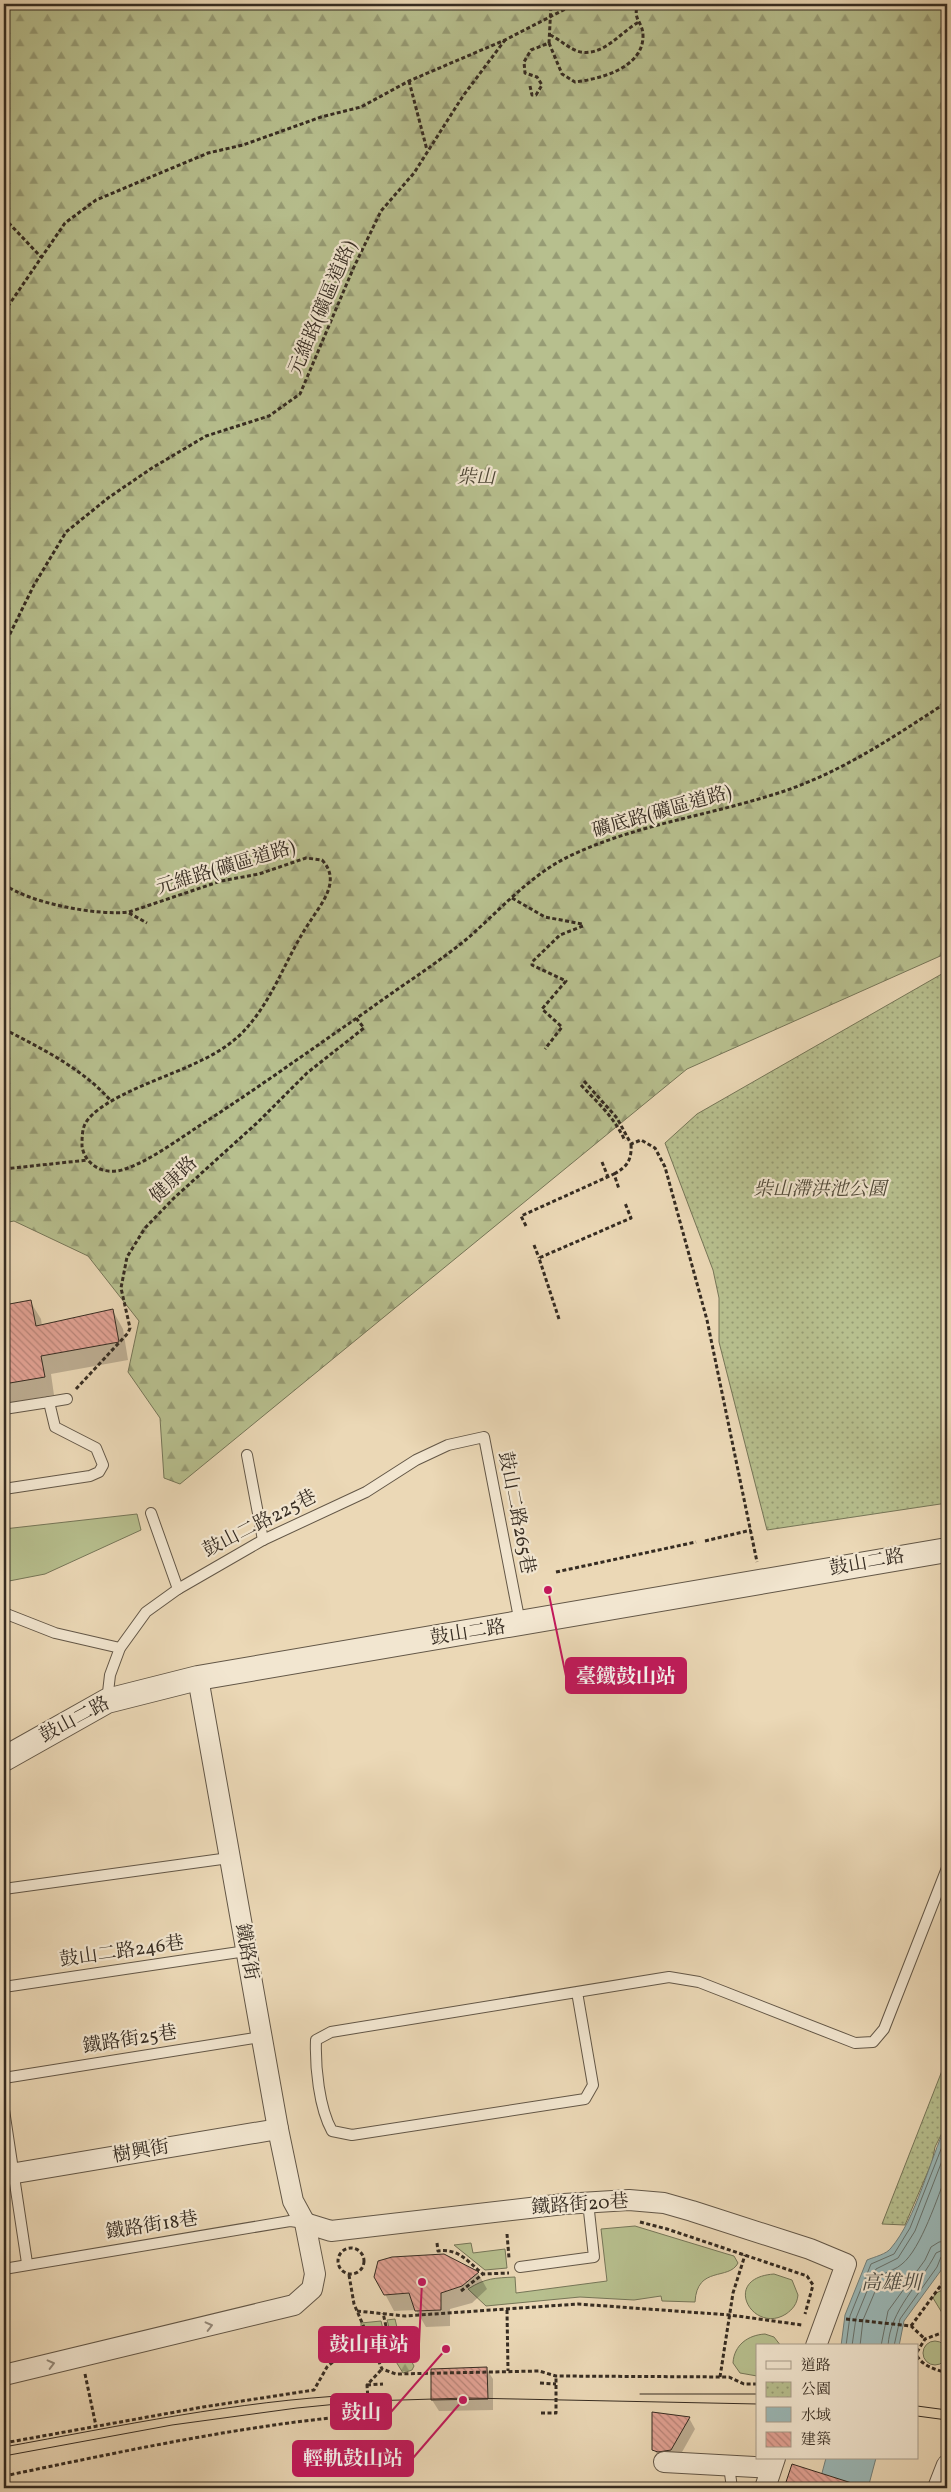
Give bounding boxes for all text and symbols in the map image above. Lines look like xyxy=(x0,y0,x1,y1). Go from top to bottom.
street label: 元維路(礦區道路) xyxy=(283,237,363,379)
park label: 柴山 xyxy=(457,465,497,491)
street label: 礦底路(礦區道路) xyxy=(589,780,735,844)
street label: 元維路(礦區道路) xyxy=(153,835,299,901)
street label: 健康路 xyxy=(144,1151,204,1209)
park label: 柴山滯洪池公園 xyxy=(753,1177,889,1203)
street label: 鼓山二路265巷 xyxy=(491,1450,541,1576)
street label: 鼓山二路225巷 xyxy=(199,1484,321,1564)
street label: 鼓山二路 xyxy=(827,1544,907,1582)
street label: 鼓山二路 xyxy=(428,1614,508,1652)
callout: 臺鐵鼓山站 xyxy=(566,1658,686,1693)
text: 臺鐵鼓山站 xyxy=(576,1664,676,1692)
street label: 鼓山二路 xyxy=(35,1691,115,1749)
street label: 鐵路街 xyxy=(228,1922,264,1982)
street label: 鼓山二路246巷 xyxy=(58,1930,186,1974)
street label: 鐵路街25巷 xyxy=(81,2020,179,2060)
street label: 樹興街 xyxy=(111,2134,171,2170)
street label: 鐵路街20巷 xyxy=(530,2189,630,2221)
street label: 鐵路街18巷 xyxy=(104,2206,200,2246)
water label: 高雄圳 xyxy=(861,2270,924,2298)
one-way arrow xyxy=(205,2321,214,2332)
callout: 鼓山車站 xyxy=(319,2327,419,2362)
text: 鼓山車站 xyxy=(329,2332,409,2360)
legend xyxy=(756,2344,918,2460)
text: 道路 xyxy=(801,2356,831,2377)
one-way arrow xyxy=(47,2359,56,2370)
text: 公園 xyxy=(801,2380,831,2401)
callout: 鼓山 xyxy=(331,2394,391,2429)
text: 鼓山 xyxy=(341,2400,381,2428)
text: 水域 xyxy=(801,2406,831,2427)
text: 建築 xyxy=(801,2430,831,2451)
callout: 輕軌鼓山站 xyxy=(293,2441,413,2476)
text: 輕軌鼓山站 xyxy=(303,2446,403,2474)

